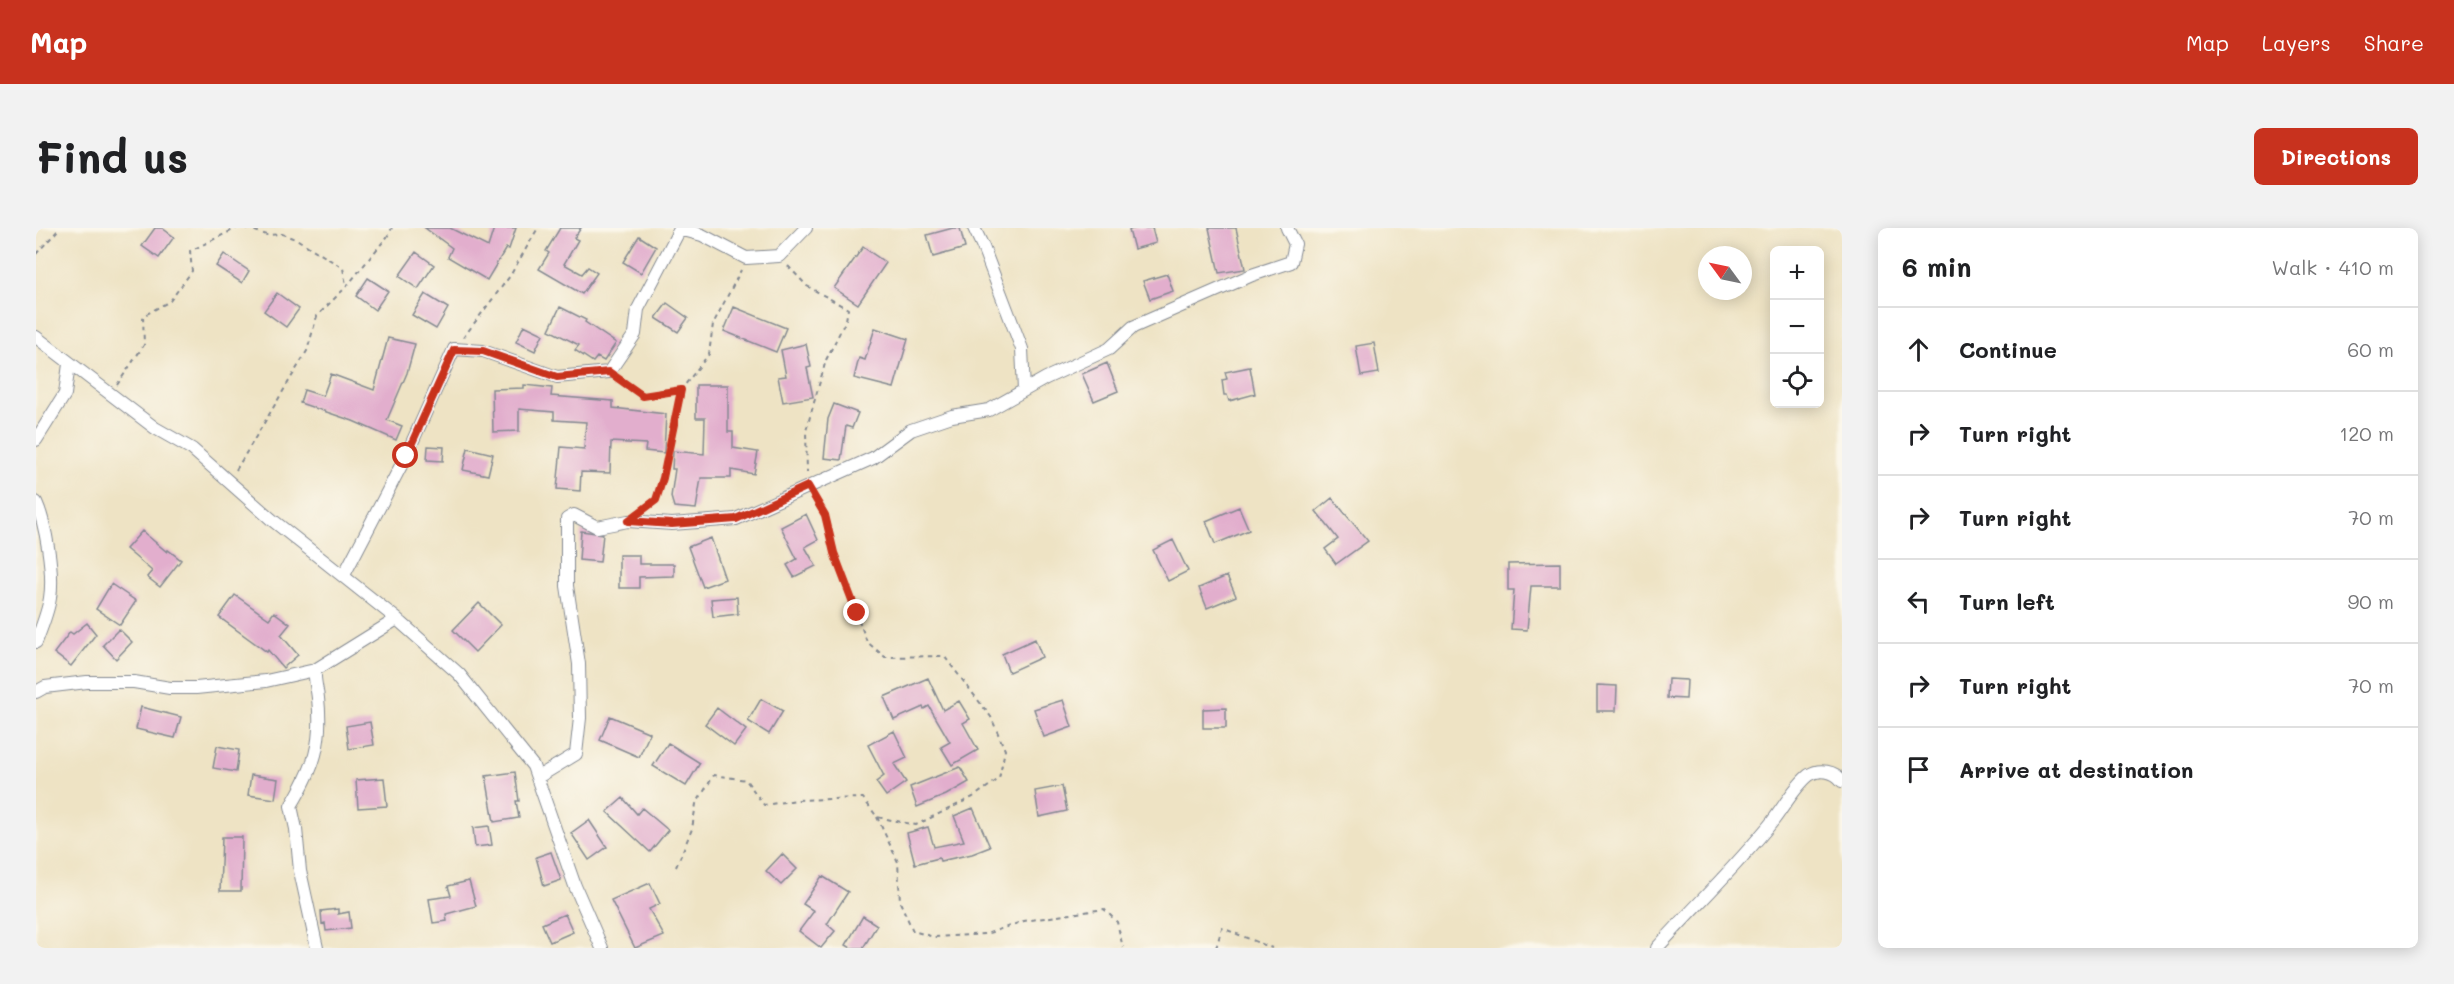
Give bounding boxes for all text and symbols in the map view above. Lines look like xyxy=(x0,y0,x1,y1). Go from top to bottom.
text: Map xyxy=(30,24,87,60)
text: Map xyxy=(2186,29,2229,56)
text: Layers xyxy=(2262,29,2331,56)
text: Share xyxy=(2364,29,2424,56)
button: Directions xyxy=(2254,128,2418,185)
text: Find us xyxy=(36,129,188,184)
north arrow xyxy=(1698,246,1752,300)
map controls xyxy=(1770,246,1824,408)
button: + xyxy=(1770,246,1824,300)
text: 6 min xyxy=(1902,250,1971,284)
text: Walk · 410 m xyxy=(2271,254,2394,280)
button: − xyxy=(1770,300,1824,354)
icon: ahead xyxy=(1902,333,1935,366)
text: Continue xyxy=(1959,335,2057,364)
text: 60 m xyxy=(2347,336,2394,362)
button: locate xyxy=(1770,354,1824,408)
icon: right xyxy=(1902,417,1935,450)
text: Turn right xyxy=(1959,419,2071,448)
text: 120 m xyxy=(2339,420,2394,446)
route start xyxy=(392,442,418,468)
icon: right xyxy=(1902,501,1935,534)
text: Turn right xyxy=(1959,503,2071,532)
text: 70 m xyxy=(2348,504,2394,530)
icon: left xyxy=(1902,585,1935,618)
text: Turn left xyxy=(1959,587,2055,616)
text: 90 m xyxy=(2348,588,2394,614)
route end xyxy=(843,599,869,625)
icon: right xyxy=(1902,669,1935,702)
text: Turn right xyxy=(1959,671,2071,700)
text: 70 m xyxy=(2348,672,2394,698)
icon: arrive xyxy=(1902,753,1935,786)
text: Arrive at destination xyxy=(1959,755,2194,784)

